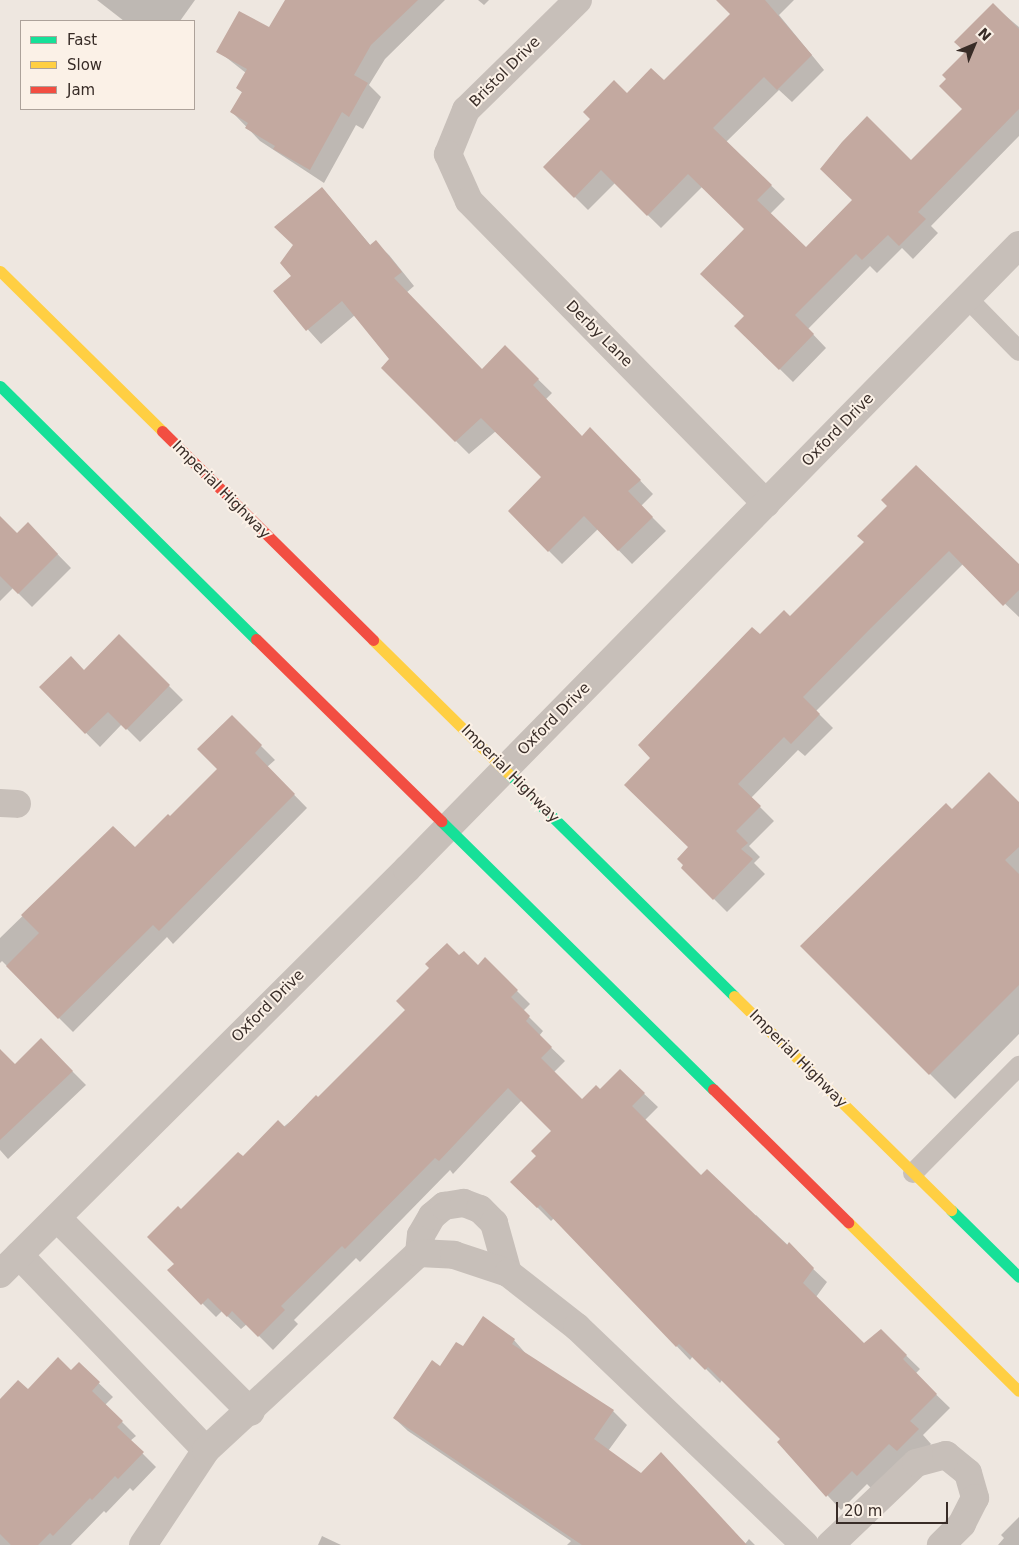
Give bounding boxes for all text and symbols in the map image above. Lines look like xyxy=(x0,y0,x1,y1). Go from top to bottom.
legend xyxy=(20,20,195,110)
north arrow xyxy=(949,20,999,70)
text: N xyxy=(975,25,994,44)
text: Fast xyxy=(67,31,97,49)
street label: Bristol Drive xyxy=(466,33,544,111)
text: Slow xyxy=(67,56,102,74)
text: Jam xyxy=(67,81,95,99)
street label: Derby Lane xyxy=(562,297,636,371)
street label: Oxford Drive xyxy=(798,389,878,471)
street label: Imperial Highway xyxy=(168,437,274,543)
street label: Oxford Drive xyxy=(514,679,594,759)
street label: Imperial Highway xyxy=(457,721,563,827)
street label: Oxford Drive xyxy=(228,966,308,1046)
street label: Imperial Highway xyxy=(745,1006,851,1112)
scale bar xyxy=(839,1492,952,1524)
text: 20 m xyxy=(844,1502,882,1520)

